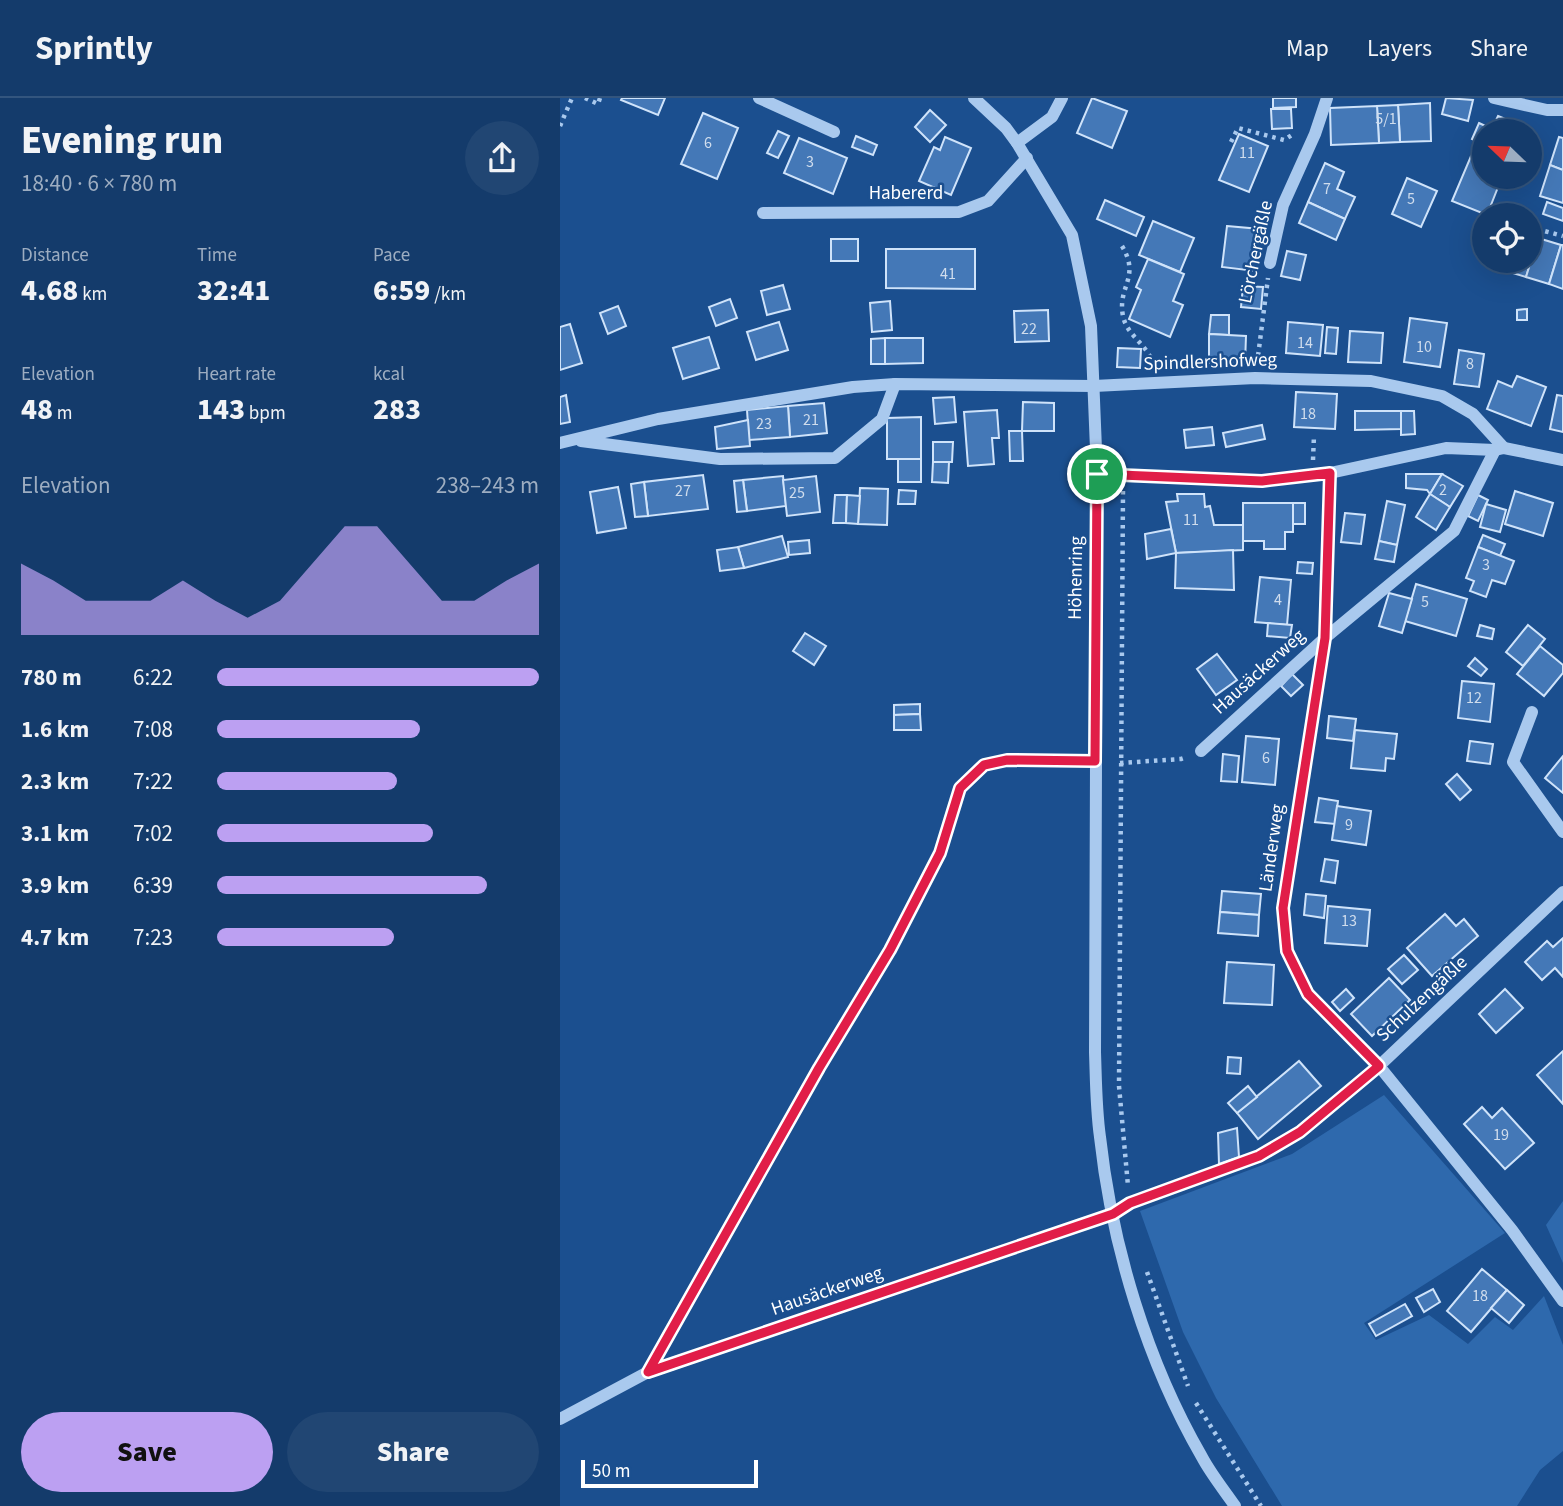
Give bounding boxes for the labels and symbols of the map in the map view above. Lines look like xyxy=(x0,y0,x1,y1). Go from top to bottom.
house number: 5/1 xyxy=(1375,108,1397,130)
north arrow xyxy=(1472,119,1542,189)
house number: 6 xyxy=(704,132,712,154)
house number: 11 xyxy=(1239,142,1255,164)
house number: 3 xyxy=(806,151,814,173)
house number: 7 xyxy=(1323,178,1331,200)
street label: Habererd xyxy=(869,180,943,207)
house number: 5 xyxy=(1407,188,1415,210)
street label: Lörchergäßle xyxy=(1232,198,1280,306)
house number: 41 xyxy=(940,263,956,285)
house number: 22 xyxy=(1021,318,1037,340)
house number: 14 xyxy=(1297,332,1313,354)
house number: 10 xyxy=(1416,336,1432,358)
street label: Spindlershofweg xyxy=(1143,346,1278,378)
house number: 8 xyxy=(1466,353,1474,375)
house number: 18 xyxy=(1300,403,1316,425)
house number: 21 xyxy=(803,409,819,431)
house number: 23 xyxy=(756,413,772,435)
pin xyxy=(1067,444,1127,504)
house number: 2 xyxy=(1439,479,1447,501)
house number: 27 xyxy=(675,480,691,502)
house number: 25 xyxy=(789,482,805,504)
house number: 11 xyxy=(1183,509,1199,531)
street label: Höhenring xyxy=(1062,535,1090,620)
house number: 3 xyxy=(1482,554,1490,576)
house number: 4 xyxy=(1274,589,1282,611)
house number: 5 xyxy=(1421,591,1429,613)
street label: Hausäckerweg xyxy=(1207,623,1312,721)
house number: 12 xyxy=(1466,687,1482,709)
house number: 6 xyxy=(1262,747,1270,769)
street label: Länderweg xyxy=(1252,802,1292,894)
house number: 9 xyxy=(1345,814,1353,836)
house number: 13 xyxy=(1341,910,1357,932)
street label: Schulzengäßle xyxy=(1370,950,1474,1048)
house number: 19 xyxy=(1493,1124,1509,1146)
street label: Hausäckerweg xyxy=(768,1259,887,1323)
house number: 18 xyxy=(1472,1285,1488,1307)
scale bar xyxy=(581,1457,758,1489)

